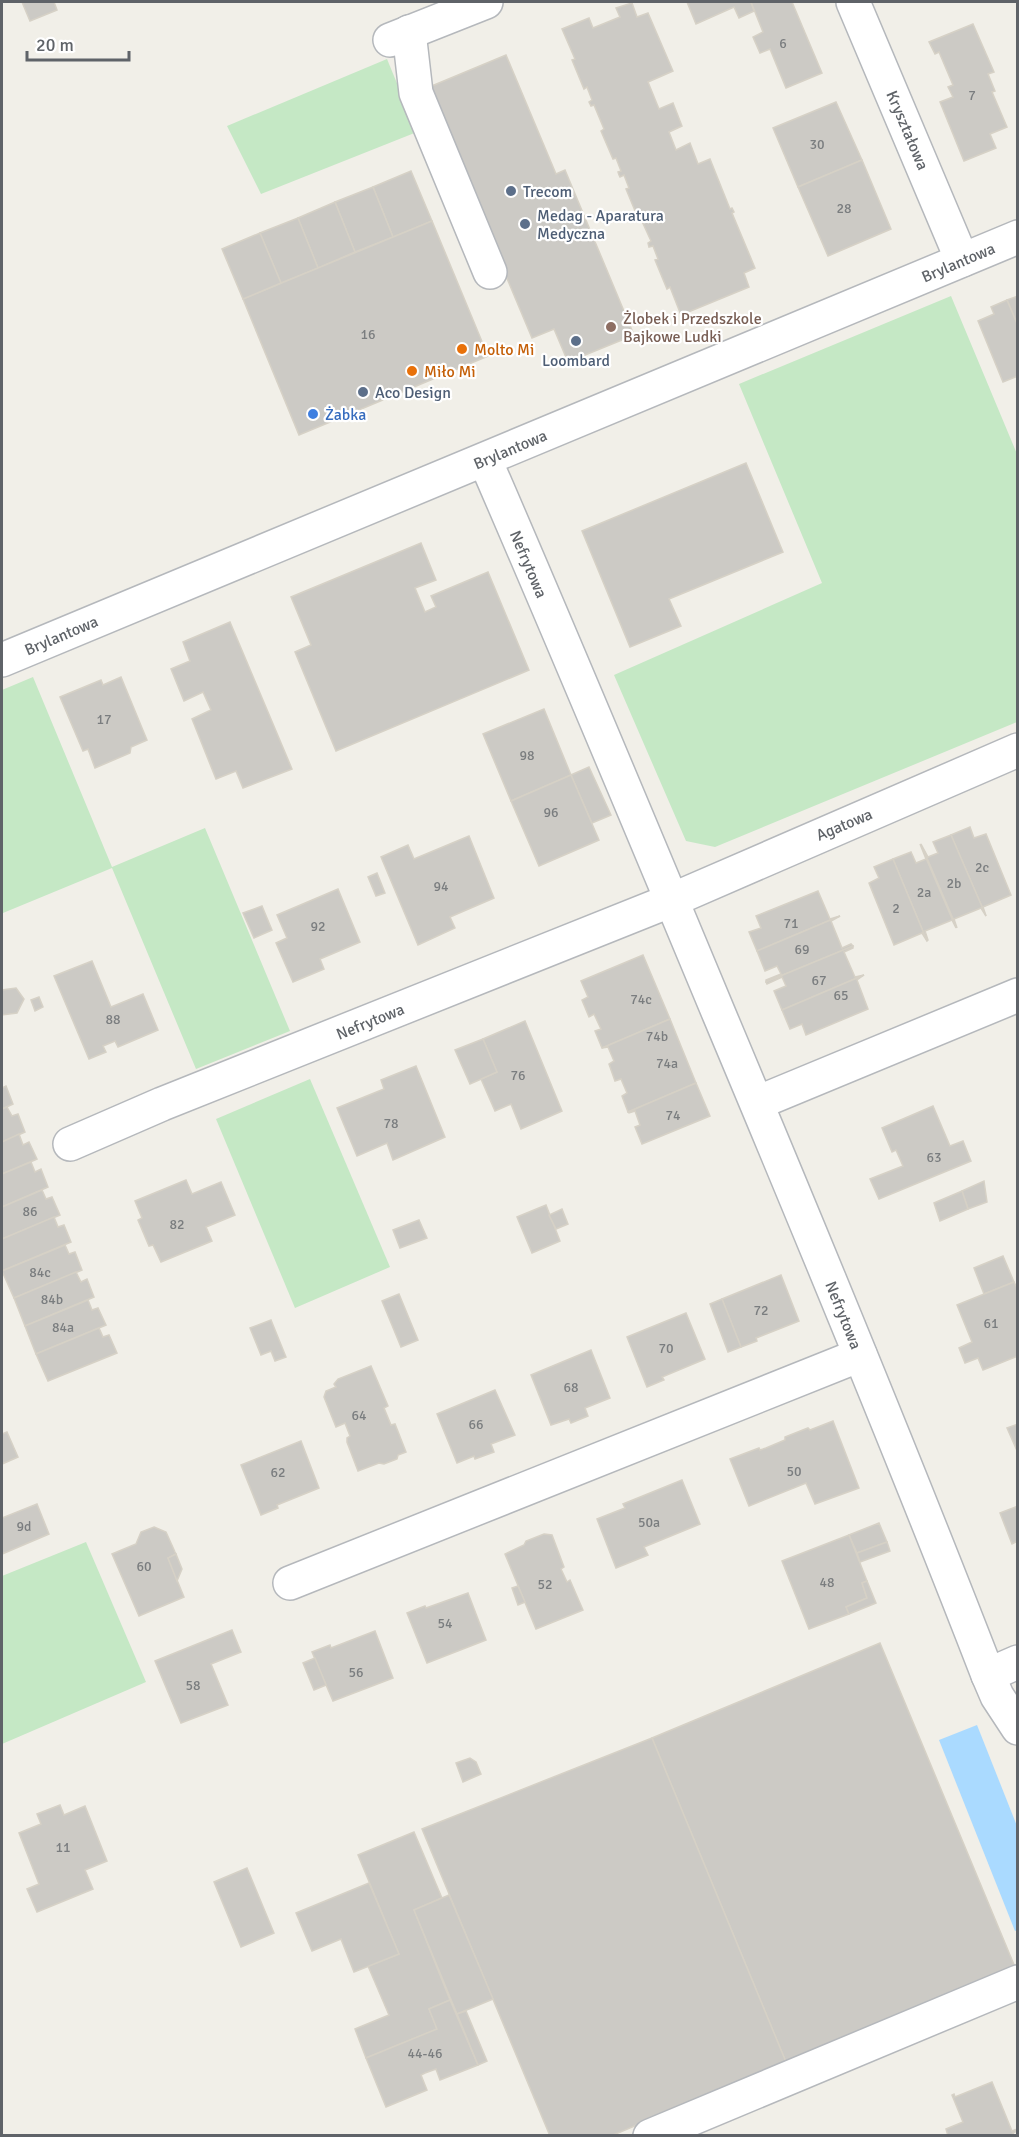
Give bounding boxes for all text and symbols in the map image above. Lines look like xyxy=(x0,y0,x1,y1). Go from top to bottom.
scale bar xyxy=(27,24,129,62)
text: 20 m xyxy=(36,34,74,56)
house number: 6 xyxy=(779,35,787,52)
house number: 7 xyxy=(968,87,976,104)
street label: Kryształowa xyxy=(881,88,933,173)
house number: 30 xyxy=(809,136,825,153)
place label: Trecom xyxy=(523,182,572,202)
marker: Trecom xyxy=(504,184,518,198)
house number: 28 xyxy=(836,200,852,217)
place label: Medag - Aparatura Medyczna xyxy=(537,206,664,244)
marker: Medag - Aparatura Medyczna xyxy=(518,217,532,231)
street label: Brylantowa xyxy=(919,238,998,287)
place label: Żlobek i Przedszkole Bajkowe Ludki xyxy=(623,309,762,347)
marker: Żlobek i Przedszkole Bajkowe Ludki xyxy=(604,320,618,334)
house number: 16 xyxy=(360,326,376,343)
marker: Loombard xyxy=(569,334,583,348)
place label: Molto Mi xyxy=(474,340,534,360)
marker: Molto Mi xyxy=(455,342,469,356)
place label: Loombard xyxy=(542,351,610,371)
place label: Miło Mi xyxy=(424,362,476,382)
marker: Miło Mi xyxy=(405,364,419,378)
place label: Aco Design xyxy=(375,383,451,403)
marker: Aco Design xyxy=(356,385,370,399)
place label: Żabka xyxy=(325,405,366,425)
marker: Żabka xyxy=(306,407,320,421)
street label: Brylantowa xyxy=(471,425,550,474)
street label: Nefrytowa xyxy=(505,528,551,601)
street label: Brylantowa xyxy=(22,611,101,660)
house number: 17 xyxy=(96,711,112,728)
house number: 98 xyxy=(519,747,535,764)
house number: 96 xyxy=(543,804,559,821)
street label: Agatowa xyxy=(813,804,876,846)
house number: 2c xyxy=(975,859,989,876)
house number: 2b xyxy=(947,875,961,892)
house number: 94 xyxy=(433,878,449,895)
house number: 2a xyxy=(917,884,931,901)
house number: 2 xyxy=(892,900,900,917)
house number: 71 xyxy=(783,915,799,932)
house number: 92 xyxy=(310,918,326,935)
house number: 69 xyxy=(794,941,810,958)
house number: 67 xyxy=(811,972,827,989)
house number: 65 xyxy=(833,987,849,1004)
house number: 74c xyxy=(630,991,652,1008)
street label: Nefrytowa xyxy=(333,999,407,1045)
house number: 88 xyxy=(105,1011,121,1028)
house number: 74b xyxy=(646,1028,668,1045)
house number: 74a xyxy=(656,1055,678,1072)
house number: 76 xyxy=(510,1067,526,1084)
house number: 74 xyxy=(665,1107,681,1124)
house number: 78 xyxy=(383,1115,399,1132)
house number: 63 xyxy=(926,1149,942,1166)
house number: 86 xyxy=(22,1203,38,1220)
house number: 82 xyxy=(169,1216,185,1233)
house number: 84c xyxy=(29,1264,51,1281)
street label: Nefrytowa xyxy=(820,1278,866,1352)
house number: 84b xyxy=(41,1291,63,1308)
house number: 72 xyxy=(753,1302,769,1319)
house number: 61 xyxy=(983,1315,999,1332)
house number: 84a xyxy=(52,1319,74,1336)
house number: 70 xyxy=(658,1340,674,1357)
house number: 68 xyxy=(563,1379,579,1396)
house number: 64 xyxy=(351,1407,367,1424)
house number: 66 xyxy=(468,1416,484,1433)
house number: 50 xyxy=(786,1463,802,1480)
house number: 62 xyxy=(270,1464,286,1481)
house number: 50a xyxy=(638,1514,660,1531)
house number: 9d xyxy=(17,1518,31,1535)
house number: 60 xyxy=(136,1558,152,1575)
house number: 48 xyxy=(819,1574,835,1591)
house number: 52 xyxy=(537,1576,553,1593)
house number: 54 xyxy=(437,1615,453,1632)
house number: 56 xyxy=(348,1664,364,1681)
house number: 58 xyxy=(185,1677,201,1694)
house number: 11 xyxy=(55,1839,71,1856)
house number: 44-46 xyxy=(407,2045,443,2062)

